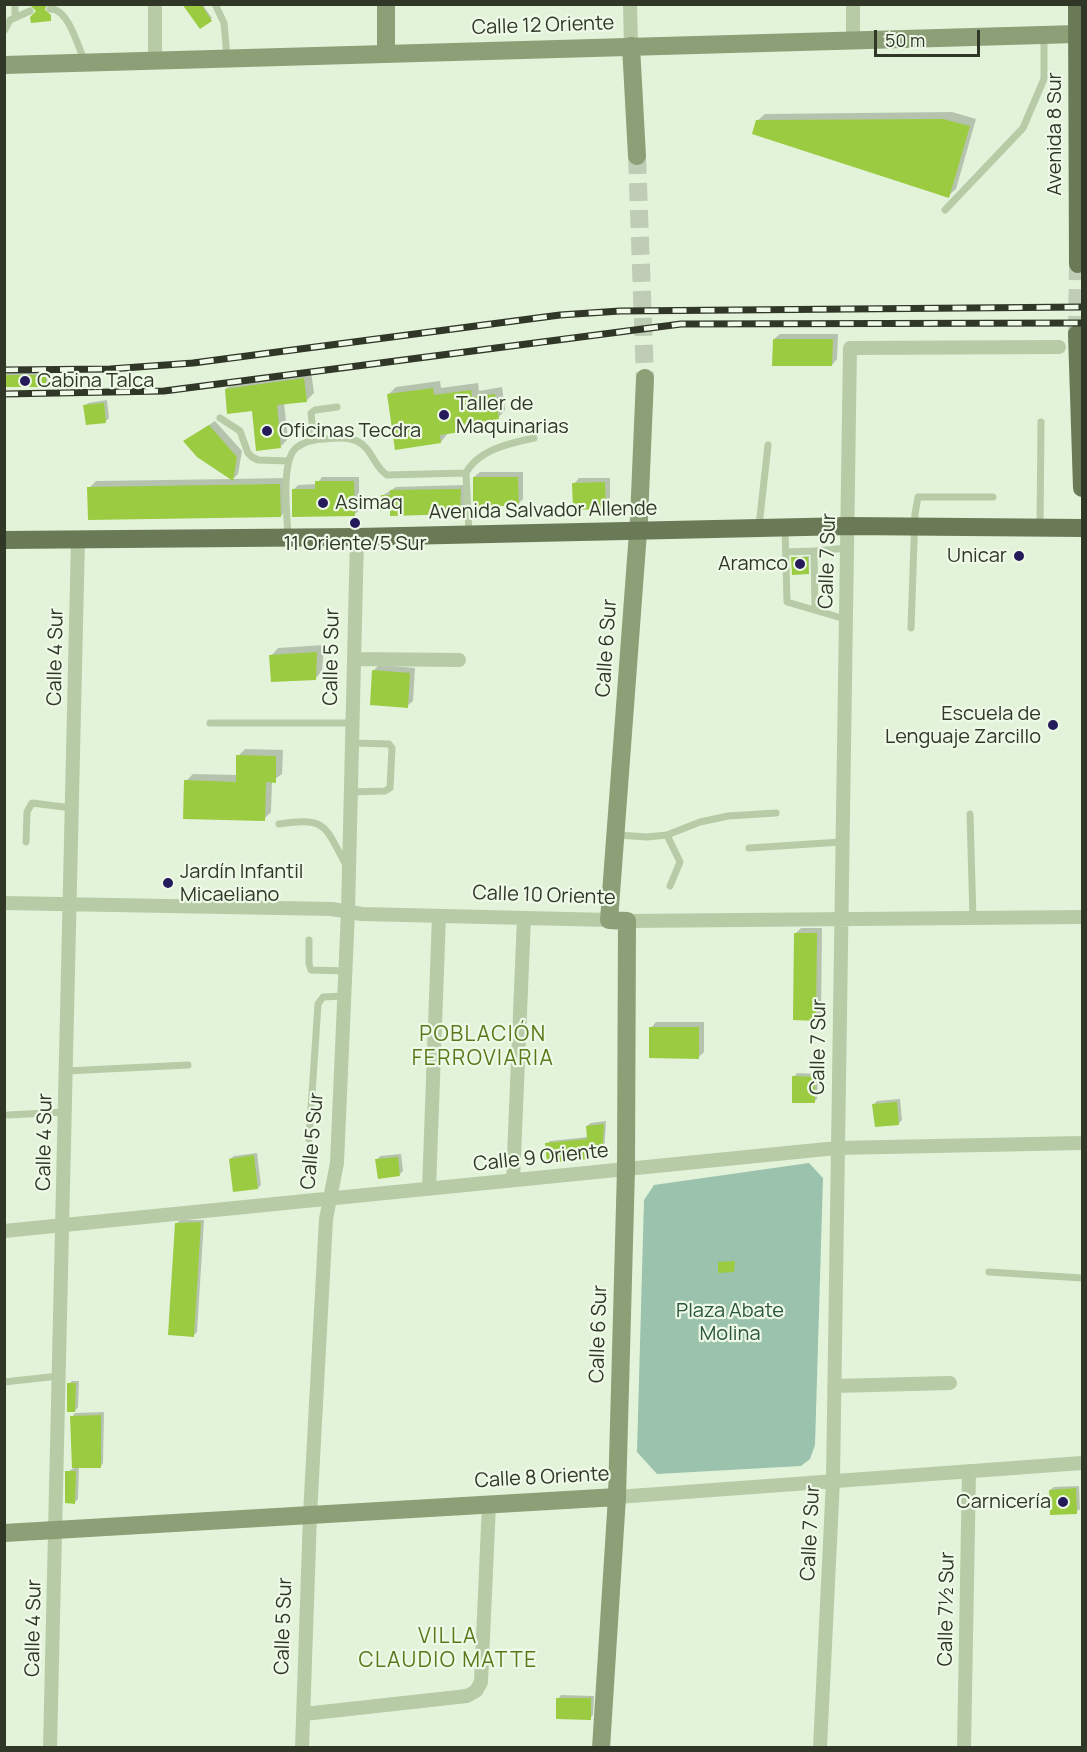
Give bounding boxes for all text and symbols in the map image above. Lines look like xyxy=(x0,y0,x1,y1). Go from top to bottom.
street label: Calle 12 Oriente xyxy=(471,12,615,40)
scale bar xyxy=(877,18,984,56)
text: 50 m xyxy=(885,28,925,52)
street label: Avenida 8 Sur xyxy=(1043,72,1067,196)
place label: Cabina Talca xyxy=(37,369,154,393)
marker: Cabina Talca xyxy=(18,374,32,388)
place label: Taller de Maquinarias xyxy=(456,392,569,439)
marker: Taller de Maquinarias xyxy=(437,408,451,422)
place label: Oficinas Tecdra xyxy=(279,419,421,443)
marker: Oficinas Tecdra xyxy=(260,424,274,438)
place label: Asimaq xyxy=(335,491,403,515)
marker: Asimaq xyxy=(316,496,330,510)
street label: Avenida Salvador Allende xyxy=(428,497,658,525)
street label: Calle 7 Sur xyxy=(814,513,842,609)
marker: 11 Oriente/5 Sur xyxy=(348,516,362,530)
place label: 11 Oriente/5 Sur xyxy=(283,532,427,556)
place label: Unicar xyxy=(947,544,1007,568)
marker: Unicar xyxy=(1012,549,1026,563)
place label: Aramco xyxy=(718,552,788,576)
marker: Aramco xyxy=(793,557,807,571)
street label: Calle 6 Sur xyxy=(592,598,622,698)
street label: Calle 4 Sur xyxy=(43,608,69,706)
street label: Calle 5 Sur xyxy=(319,608,345,706)
place label: Escuela de Lenguaje Zarcillo xyxy=(885,702,1041,749)
marker: Escuela de Lenguaje Zarcillo xyxy=(1046,718,1060,732)
place label: Jardín Infantil Micaeliano xyxy=(180,860,303,907)
marker: Jardín Infantil Micaeliano xyxy=(161,876,175,890)
street label: Calle 10 Oriente xyxy=(472,882,616,910)
street label: Calle 7 Sur xyxy=(806,999,832,1095)
district label: POBLACIÓN FERROVIARIA xyxy=(412,1022,554,1072)
street label: Calle 5 Sur xyxy=(297,1091,329,1191)
street label: Calle 4 Sur xyxy=(32,1093,58,1191)
street label: Calle 9 Oriente xyxy=(472,1139,610,1177)
street label: Calle 6 Sur xyxy=(585,1284,613,1384)
park label: Plaza Abate Molina xyxy=(676,1299,784,1346)
street label: Calle 8 Oriente xyxy=(474,1462,610,1494)
street label: Calle 7 Sur xyxy=(797,1484,825,1582)
place label: Carnicería xyxy=(956,1490,1051,1514)
marker: Carnicería xyxy=(1056,1495,1070,1509)
street label: Calle 7½ Sur xyxy=(934,1552,960,1666)
street label: Calle 5 Sur xyxy=(270,1577,298,1675)
street label: Calle 4 Sur xyxy=(21,1579,47,1677)
district label: VILLA CLAUDIO MATTE xyxy=(358,1624,538,1674)

